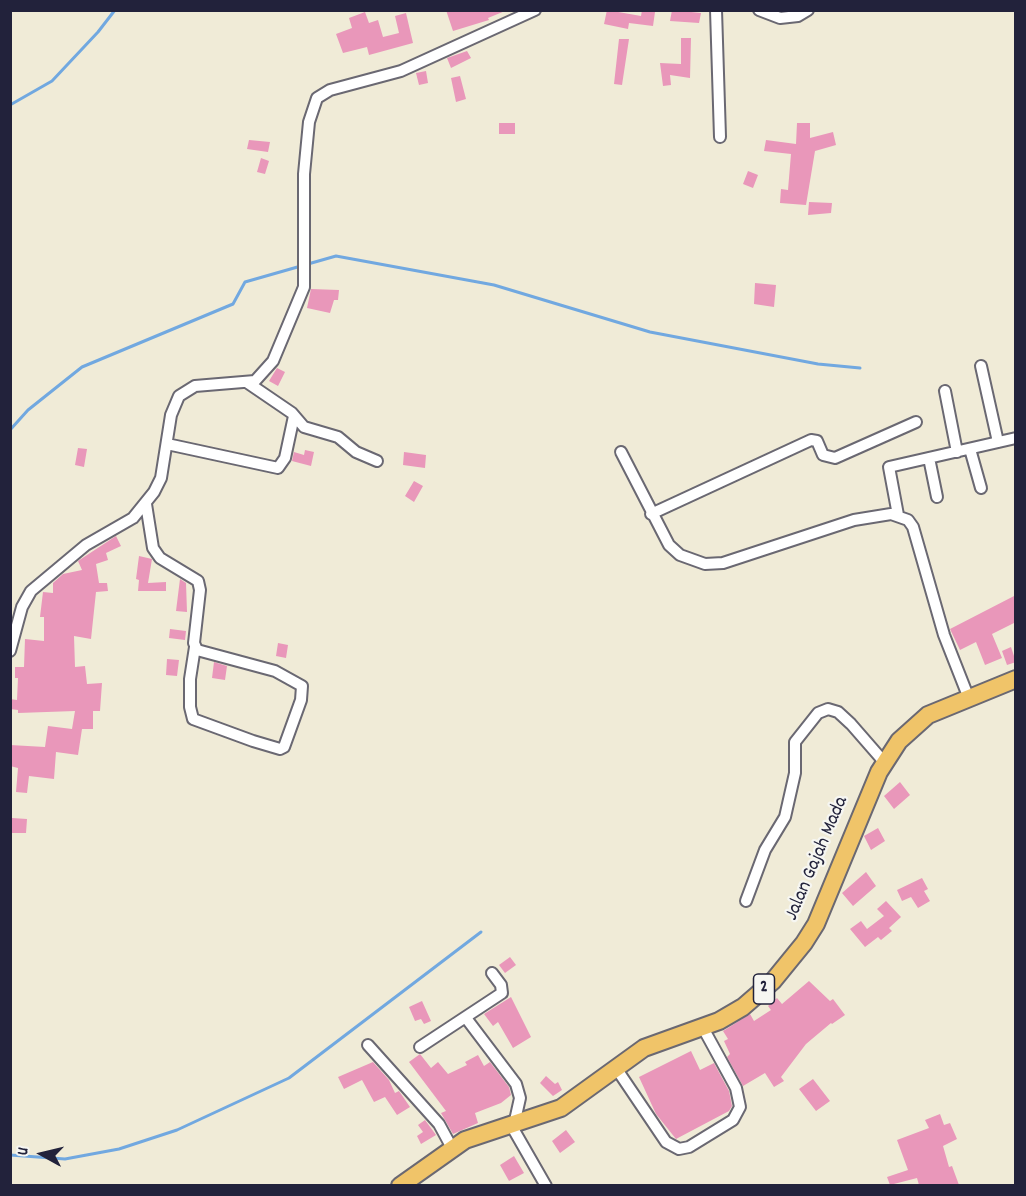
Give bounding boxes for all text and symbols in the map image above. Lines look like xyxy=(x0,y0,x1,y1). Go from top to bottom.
street label: Jalan Gajah Mada xyxy=(781,793,855,925)
road number: 2 xyxy=(754,974,774,1004)
north arrow xyxy=(12,1124,72,1184)
text: U xyxy=(12,1146,36,1157)

